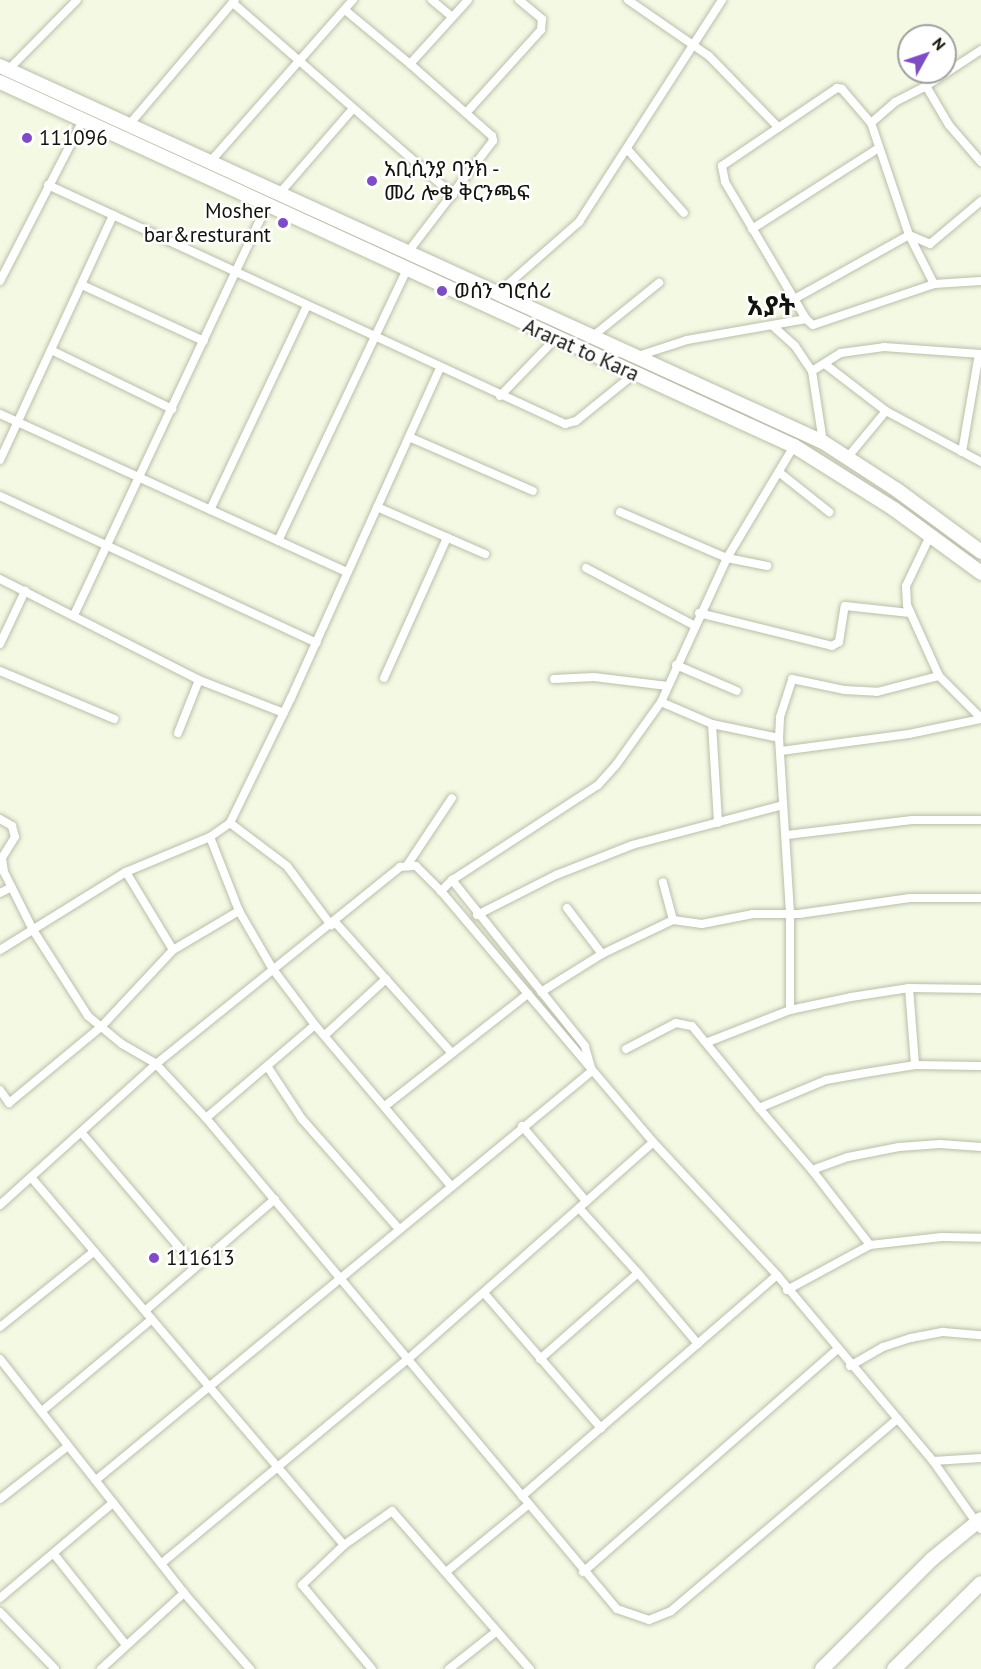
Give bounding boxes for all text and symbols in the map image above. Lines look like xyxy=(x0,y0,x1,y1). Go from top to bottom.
north arrow xyxy=(897,24,957,84)
text: N xyxy=(928,33,950,54)
place label: 111096 xyxy=(39,125,108,151)
marker: 111096 xyxy=(20,131,34,145)
place label: አቢሲንያ ባንክ - መሪ ሎቄ ቅርንጫፍ xyxy=(384,156,530,206)
marker: አቢሲንያ ባንክ - መሪ ሎቄ ቅርንጫፍ xyxy=(365,174,379,188)
place label: Mosher bar&resturant xyxy=(144,198,271,248)
marker: Mosher bar&resturant xyxy=(276,216,290,230)
place label: ወሰን ግሮሰሪ xyxy=(454,278,551,304)
marker: ወሰን ግሮሰሪ xyxy=(435,284,449,298)
district label: አያት xyxy=(747,290,795,322)
street label: Ararat to Kara xyxy=(519,313,643,387)
place label: 111613 xyxy=(166,1245,235,1271)
marker: 111613 xyxy=(147,1251,161,1265)

